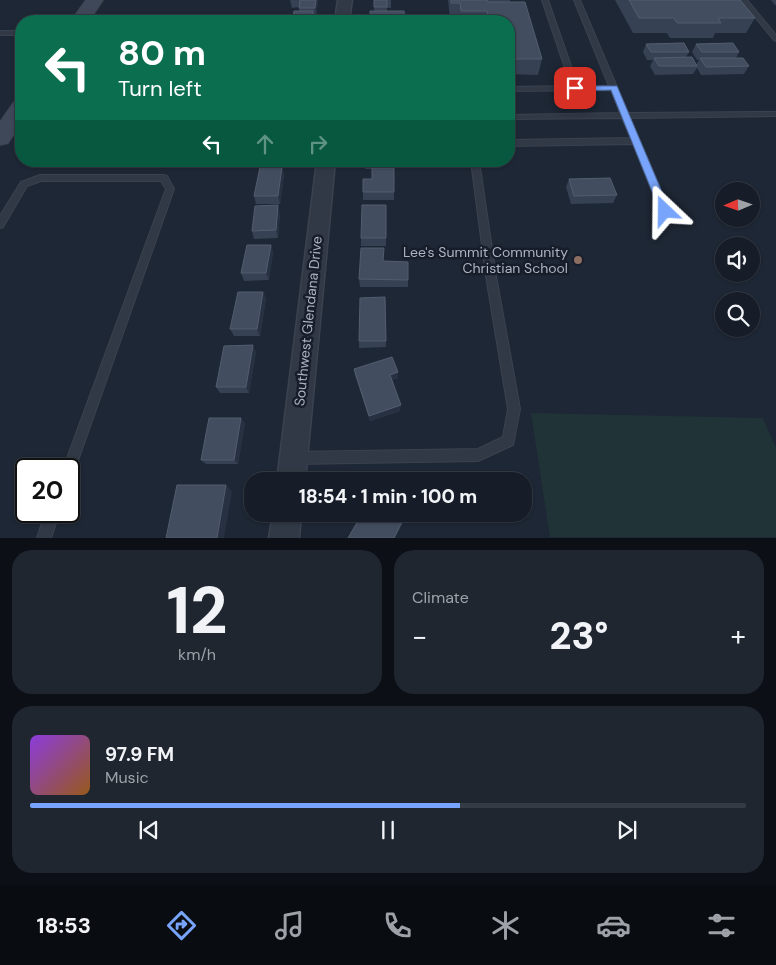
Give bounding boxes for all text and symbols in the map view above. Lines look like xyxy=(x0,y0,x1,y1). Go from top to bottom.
text: 80 m xyxy=(118,30,206,76)
icon: left xyxy=(35,35,100,100)
pin xyxy=(554,67,596,109)
text: Turn left xyxy=(118,74,202,103)
icon: arrive xyxy=(561,74,589,102)
icon: left xyxy=(198,130,226,158)
icon: ahead xyxy=(251,130,279,158)
icon: right xyxy=(304,130,332,158)
north arrow xyxy=(715,182,760,228)
map controls xyxy=(715,182,760,337)
position arrow xyxy=(638,184,690,236)
street label: Southwest Glendana Drive xyxy=(290,235,326,407)
button: sound xyxy=(715,237,760,282)
place label: Lee's Summit Community Christian School xyxy=(403,243,568,277)
marker: Lee's Summit Community Christian School xyxy=(572,254,584,266)
button: search xyxy=(715,292,760,337)
speed limit sign: 20 xyxy=(15,458,80,523)
text: 18:54 · 1 min · 100 m xyxy=(299,484,477,509)
text: 12 xyxy=(166,569,228,653)
text: Climate xyxy=(412,587,469,608)
text: 23° xyxy=(550,611,608,661)
text: − xyxy=(412,618,427,655)
text: + xyxy=(731,618,746,655)
text: km/h xyxy=(178,644,216,665)
text: 97.9 FM xyxy=(105,742,174,767)
text: Music xyxy=(105,767,149,788)
icon: previous xyxy=(135,816,163,844)
icon: pause xyxy=(374,816,402,844)
icon: next xyxy=(613,816,641,844)
icon: directions xyxy=(164,908,199,943)
icon: music xyxy=(272,908,307,943)
icon: phone xyxy=(380,908,415,943)
icon: climate xyxy=(488,908,523,943)
icon: car xyxy=(596,908,631,943)
icon: filters xyxy=(704,908,739,943)
text: 18:53 xyxy=(37,911,91,940)

